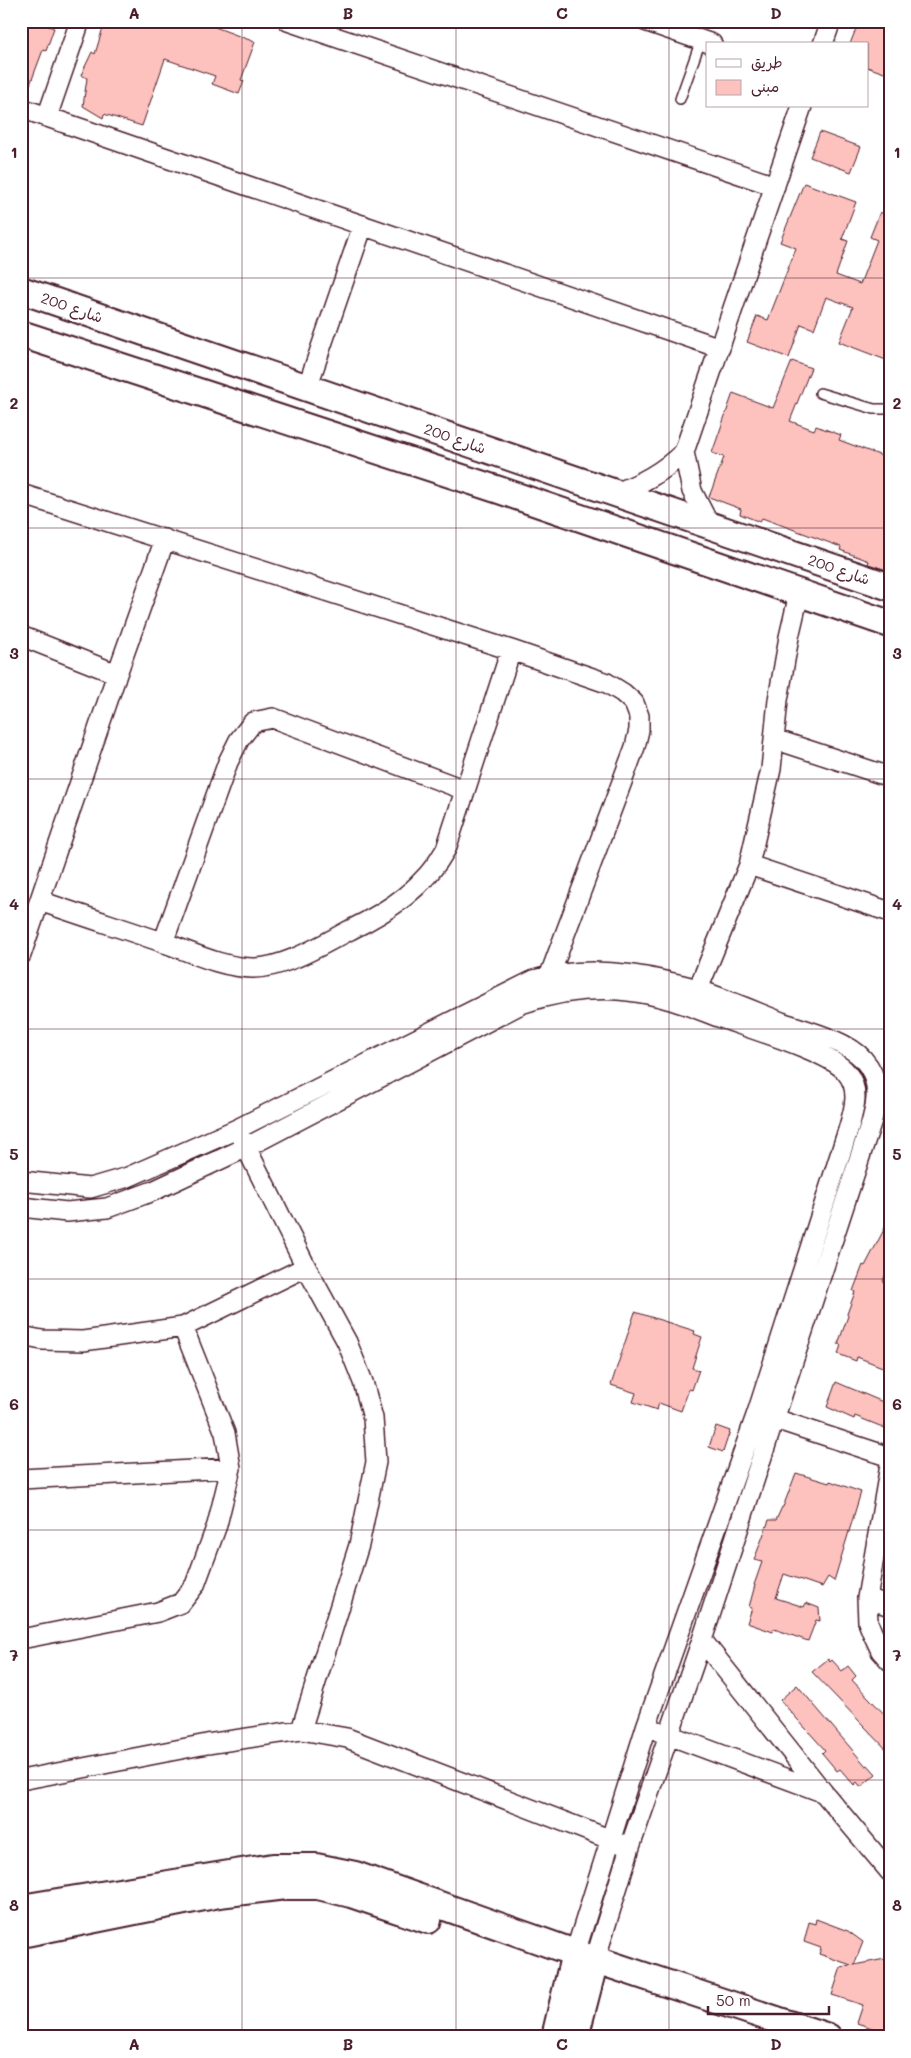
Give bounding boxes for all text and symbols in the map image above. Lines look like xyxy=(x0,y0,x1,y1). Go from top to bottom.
text: A xyxy=(128,2,140,23)
text: B xyxy=(343,2,353,23)
text: C xyxy=(556,2,568,23)
text: D xyxy=(770,2,782,23)
legend xyxy=(706,42,868,108)
text: طريق xyxy=(751,52,783,72)
text: مبنى xyxy=(751,76,779,97)
text: 1 xyxy=(10,141,18,162)
text: 1 xyxy=(893,141,901,162)
street label: شارع 200 xyxy=(38,287,106,328)
text: 2 xyxy=(10,392,19,413)
text: 2 xyxy=(893,392,902,413)
street label: شارع 200 xyxy=(421,418,489,459)
street label: شارع 200 xyxy=(805,549,873,590)
text: 3 xyxy=(9,642,19,663)
text: 3 xyxy=(892,642,902,663)
text: 4 xyxy=(9,893,19,914)
text: 4 xyxy=(892,893,902,914)
text: 5 xyxy=(9,1143,19,1164)
text: 5 xyxy=(892,1143,902,1164)
text: 6 xyxy=(9,1393,19,1414)
text: 6 xyxy=(892,1393,902,1414)
text: 7 xyxy=(10,1644,19,1665)
text: 7 xyxy=(893,1644,902,1665)
text: 8 xyxy=(9,1894,19,1915)
text: 8 xyxy=(892,1894,902,1915)
scale bar xyxy=(708,1983,830,2015)
text: 50 m xyxy=(716,1990,751,2010)
text: A xyxy=(128,2033,140,2054)
text: B xyxy=(343,2033,353,2054)
text: C xyxy=(556,2033,568,2054)
text: D xyxy=(770,2033,782,2054)

